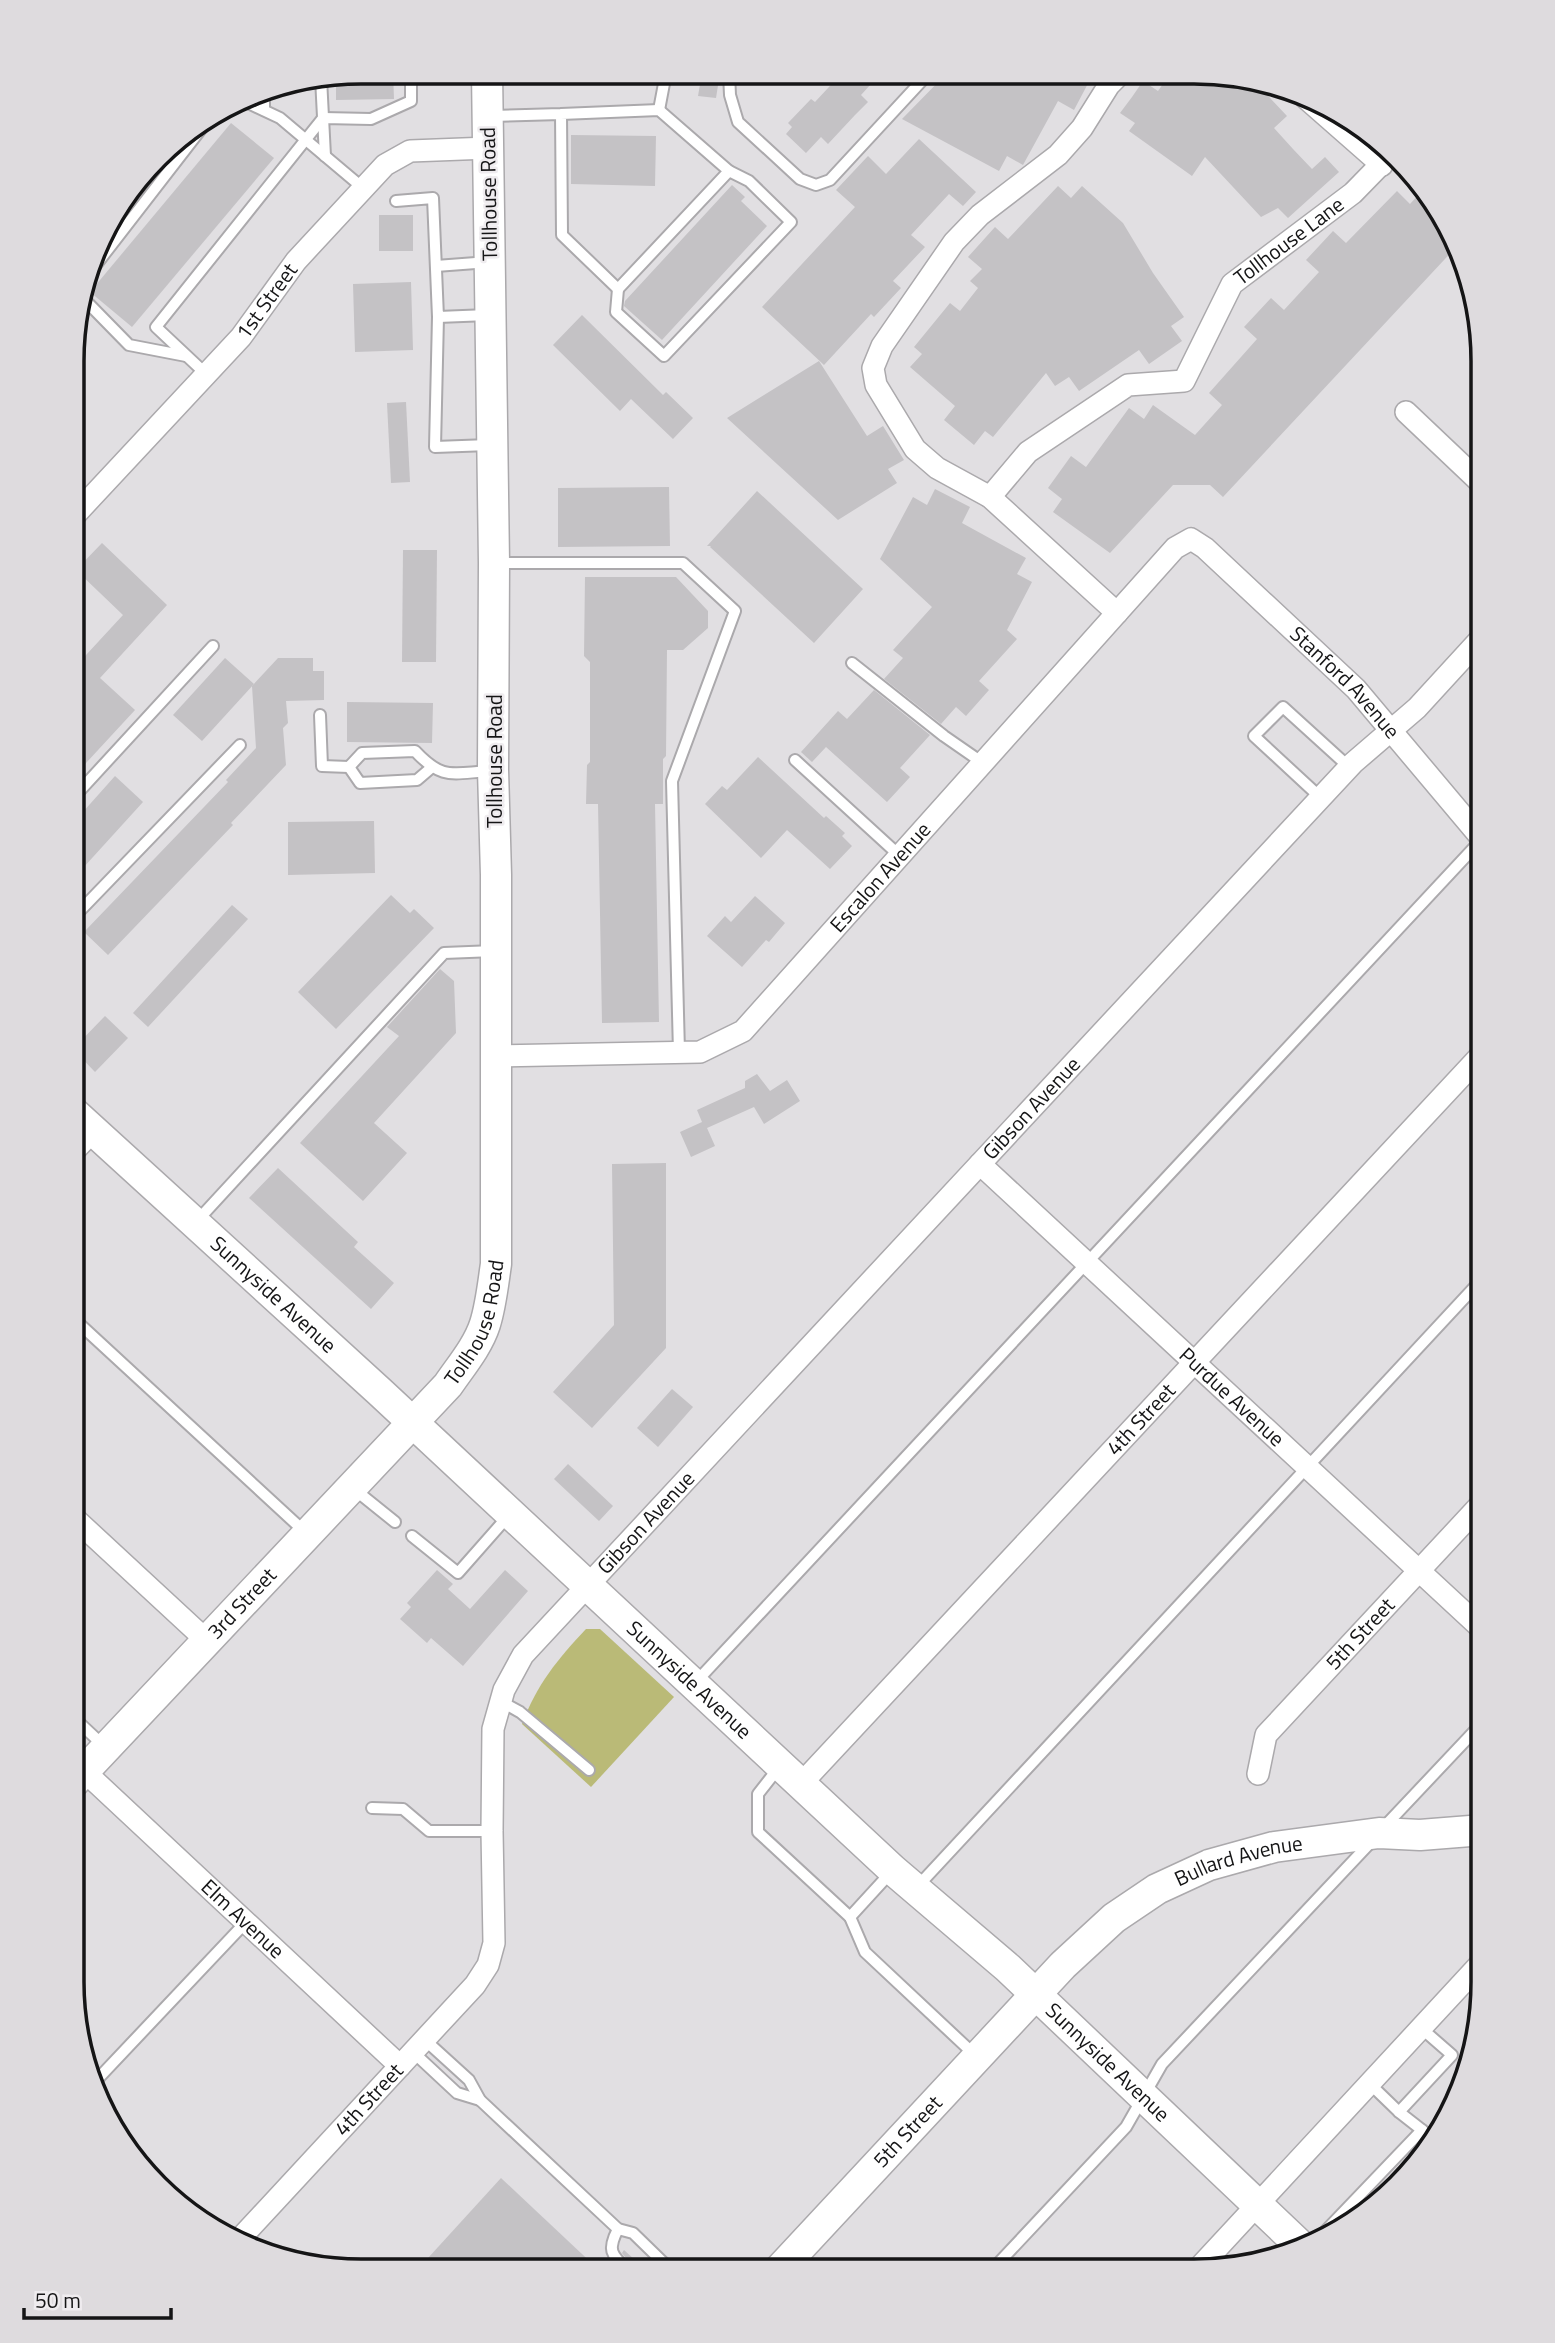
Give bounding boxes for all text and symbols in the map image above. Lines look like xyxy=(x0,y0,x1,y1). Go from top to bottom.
street label: Tollhouse Road xyxy=(471,127,505,261)
street label: Tollhouse Lane xyxy=(1226,188,1350,292)
street label: 1st Street xyxy=(227,255,305,346)
street label: Stanford Avenue xyxy=(1283,618,1408,745)
street label: Tollhouse Road xyxy=(478,694,510,828)
street label: Escalon Avenue xyxy=(822,814,938,939)
street label: Gibson Avenue xyxy=(975,1049,1087,1167)
street label: Sunnyside Avenue xyxy=(203,1228,344,1360)
street label: Tollhouse Road xyxy=(436,1258,511,1392)
street label: Purdue Avenue xyxy=(1172,1339,1292,1454)
street label: 4th Street xyxy=(1098,1375,1183,1462)
street label: Gibson Avenue xyxy=(589,1463,702,1581)
street label: 3rd Street xyxy=(199,1559,284,1646)
street label: 5th Street xyxy=(1317,1589,1402,1677)
street label: Sunnyside Avenue xyxy=(620,1613,760,1746)
street label: Bullard Avenue xyxy=(1169,1826,1304,1894)
street label: Elm Avenue xyxy=(194,1871,292,1966)
street label: Sunnyside Avenue xyxy=(1039,1995,1178,2129)
street label: 4th Street xyxy=(326,2055,411,2143)
street label: 5th Street xyxy=(865,2087,950,2175)
scale bar xyxy=(24,2276,172,2320)
text: 50 m xyxy=(35,2284,81,2316)

